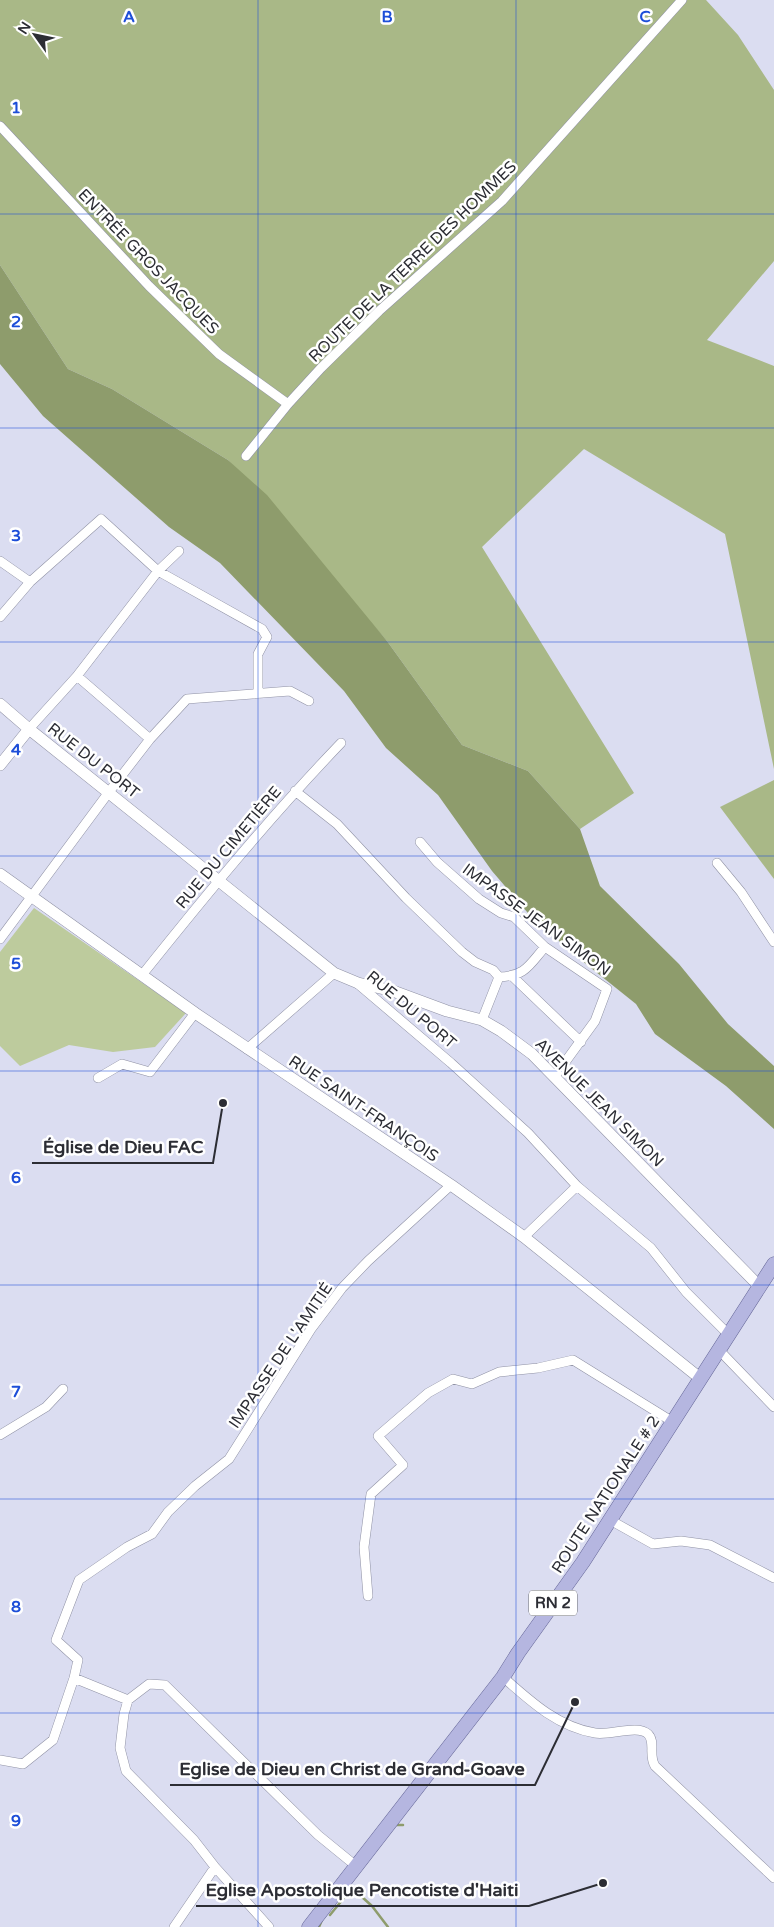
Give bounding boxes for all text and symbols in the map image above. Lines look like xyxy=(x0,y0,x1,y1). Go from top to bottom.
text: A xyxy=(123,7,135,27)
text: B xyxy=(381,7,393,27)
text: C xyxy=(639,7,651,27)
north arrow xyxy=(10,10,60,60)
text: N xyxy=(14,19,35,38)
text: 1 xyxy=(11,98,21,118)
street label: ROUTE DE LA TERRE DES HOMMES xyxy=(305,157,521,367)
street label: ENTRÉE GROS JACQUES xyxy=(74,185,223,339)
text: 2 xyxy=(11,312,21,332)
text: 3 xyxy=(11,526,21,546)
street label: RUE DU PORT xyxy=(43,719,144,803)
text: 4 xyxy=(11,740,21,760)
street label: RUE DU CIMETIÈRE xyxy=(172,782,286,913)
street label: IMPASSE JEAN SIMON xyxy=(458,859,614,980)
text: 5 xyxy=(11,954,21,974)
street label: RUE DU PORT xyxy=(362,966,461,1053)
street label: AVENUE JEAN SIMON xyxy=(531,1034,668,1171)
street label: RUE SAINT-FRANÇOIS xyxy=(285,1051,442,1167)
callout: Église de Dieu FAC xyxy=(32,1130,213,1163)
text: Église de Dieu FAC xyxy=(43,1136,204,1158)
text: 6 xyxy=(11,1168,21,1188)
street label: IMPASSE DE L'AMITIÉ xyxy=(225,1279,337,1432)
text: 7 xyxy=(11,1382,21,1402)
street label: ROUTE NATIONALE # 2 xyxy=(547,1412,664,1577)
road number: RN 2 xyxy=(529,1590,577,1616)
text: 8 xyxy=(11,1597,21,1617)
callout: Eglise de Dieu en Christ de Grand-Goave xyxy=(170,1752,535,1785)
text: Eglise de Dieu en Christ de Grand-Goave xyxy=(179,1758,525,1780)
text: 9 xyxy=(11,1811,21,1831)
callout: Eglise Apostolique Pencotiste d'Haiti xyxy=(196,1873,529,1906)
text: Eglise Apostolique Pencotiste d'Haiti xyxy=(206,1879,518,1901)

